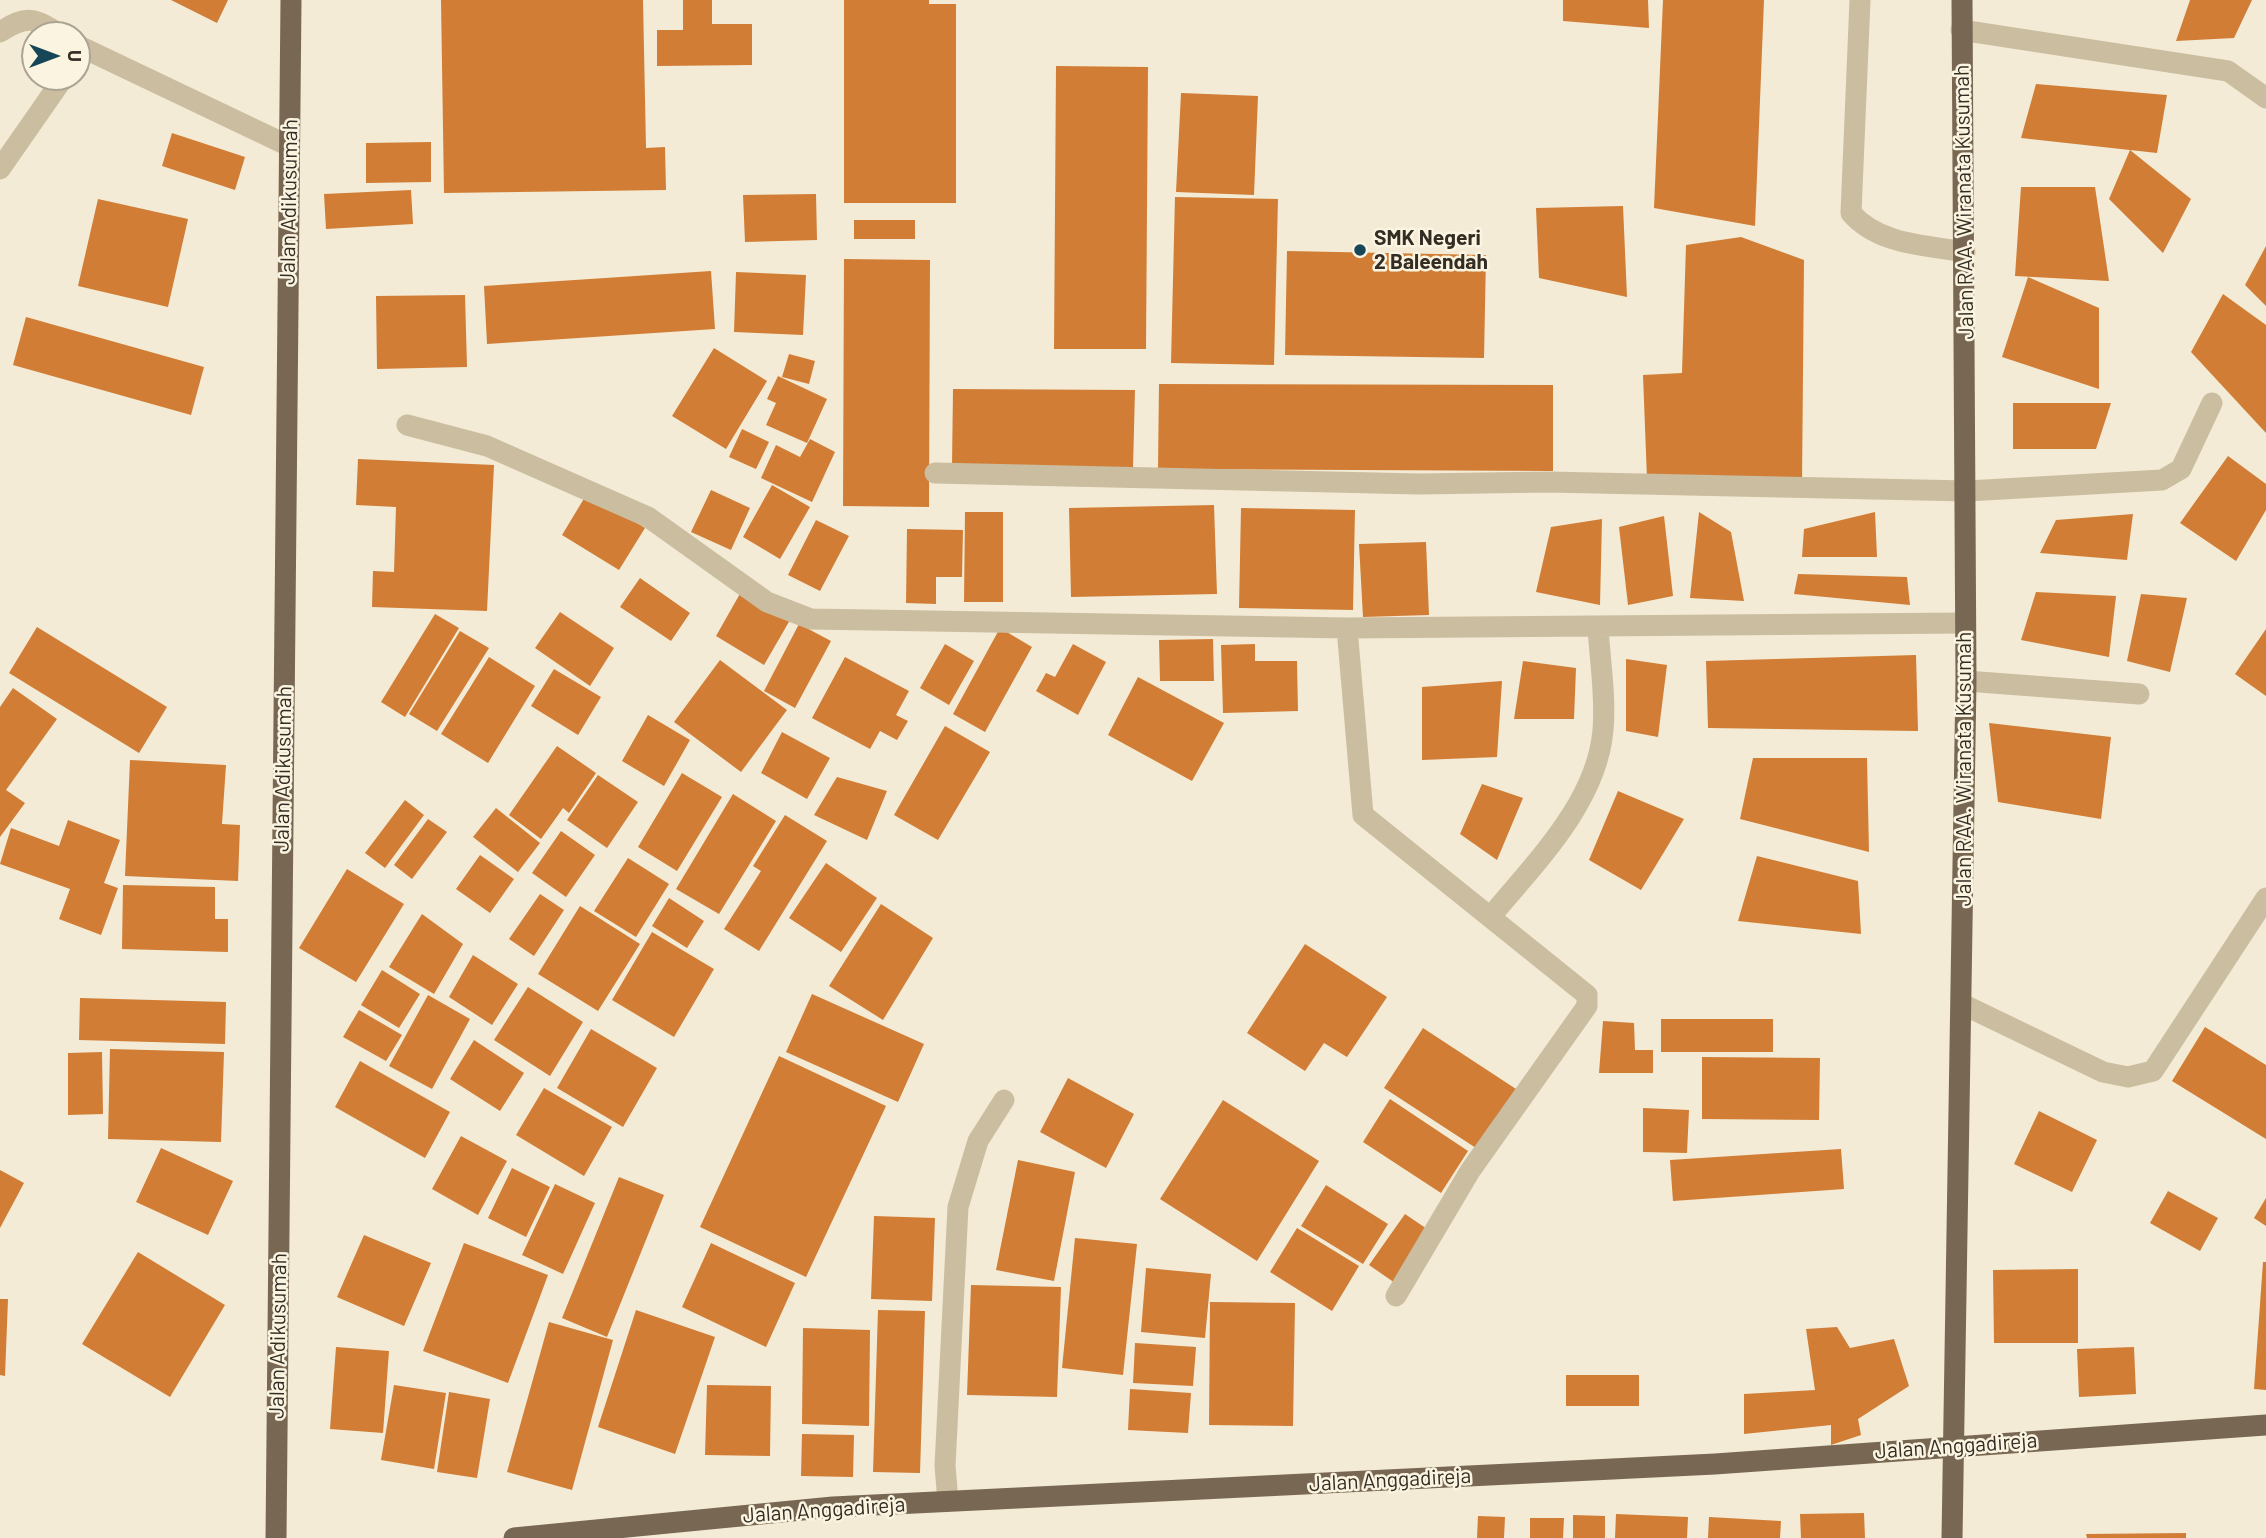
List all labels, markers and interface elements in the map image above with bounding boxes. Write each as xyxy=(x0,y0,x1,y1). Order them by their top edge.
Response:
north arrow xyxy=(21,21,91,91)
text: U xyxy=(64,50,87,62)
street label: Jalan RAA. Wiranata Kusumah xyxy=(1949,64,1979,340)
street label: Jalan Adikusumah xyxy=(275,119,303,285)
place label: SMK Negeri 2 Baleendah xyxy=(1374,225,1488,275)
marker: SMK Negeri 2 Baleendah xyxy=(1352,242,1368,258)
street label: Jalan RAA. Wiranata Kusumah xyxy=(1951,632,1977,906)
street label: Jalan Adikusumah xyxy=(269,686,297,852)
street label: Jalan Adikusumah xyxy=(264,1253,292,1419)
street label: Jalan Anggadireja xyxy=(1874,1428,2038,1464)
street label: Jalan Anggadireja xyxy=(1308,1463,1472,1497)
street label: Jalan Anggadireja xyxy=(742,1492,906,1528)

